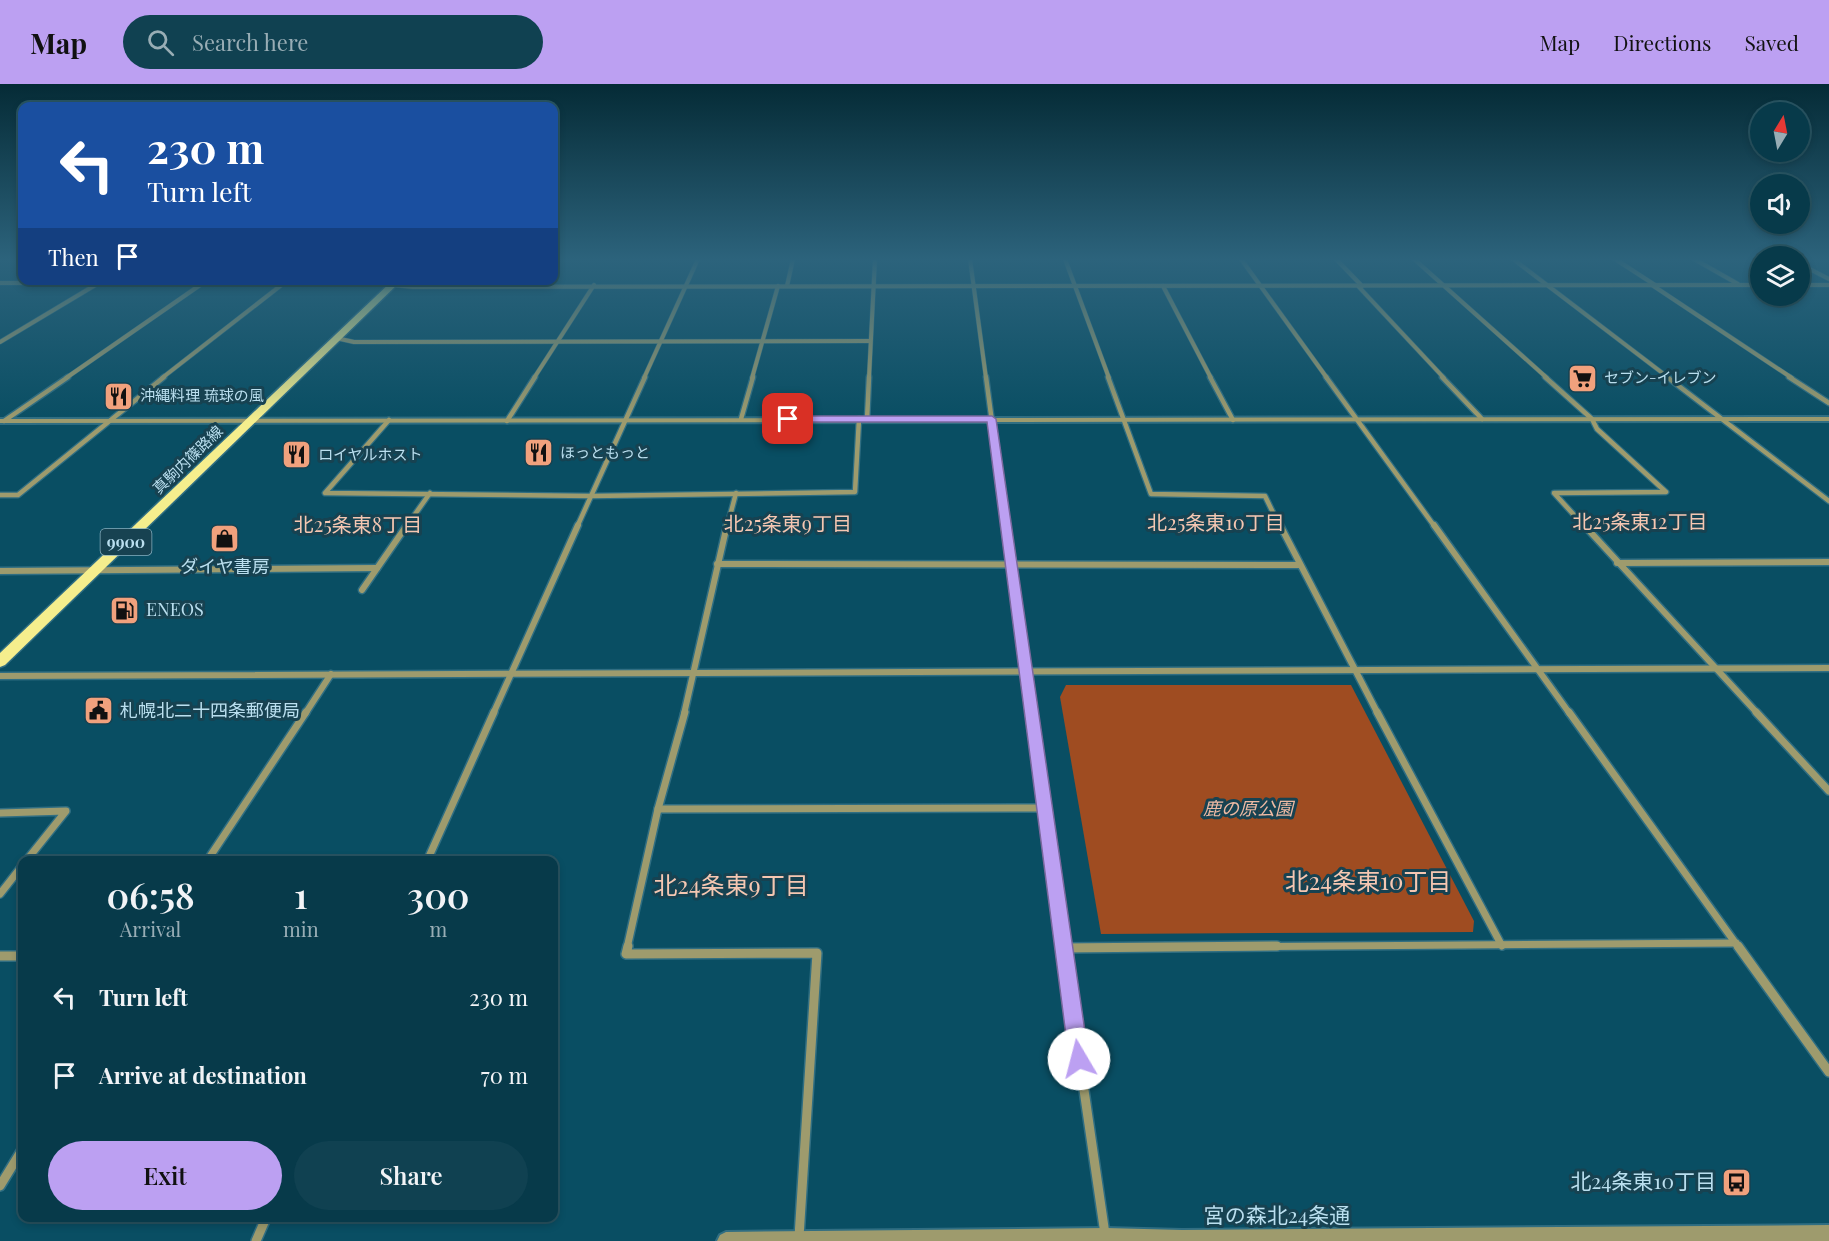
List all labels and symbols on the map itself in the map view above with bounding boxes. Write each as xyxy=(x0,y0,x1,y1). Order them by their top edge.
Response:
north arrow xyxy=(1750,102,1810,162)
supermarket icon: セブン-イレブン xyxy=(1567,362,1599,394)
place label: セブン-イレブン xyxy=(1604,367,1717,387)
restaurant icon: 沖縄料理 琉球の風 xyxy=(103,380,135,412)
place label: 沖縄料理 琉球の風 xyxy=(140,385,264,405)
pin xyxy=(762,393,813,444)
street label: 真駒内篠路線 xyxy=(148,421,227,498)
restaurant icon: ほっともっと xyxy=(523,437,555,469)
restaurant icon: ロイヤルホスト xyxy=(281,439,313,471)
place label: ほっともっと xyxy=(560,442,650,462)
place label: ロイヤルホスト xyxy=(318,444,423,464)
district label: 北25条東12丁目 xyxy=(1573,507,1707,534)
district label: 北25条東10丁目 xyxy=(1147,508,1285,535)
district label: 北25条東9丁目 xyxy=(724,509,852,536)
district label: 北25条東8丁目 xyxy=(294,510,422,537)
shop icon: ダイヤ書房 xyxy=(209,522,241,554)
road number: 9900 xyxy=(100,529,152,555)
place label: ダイヤ書房 xyxy=(180,554,270,578)
fuel station icon: ENEOS xyxy=(109,594,141,626)
place label: ENEOS xyxy=(146,597,204,621)
public building icon: 札幌北二十四条郵便局 xyxy=(83,695,115,727)
place label: 札幌北二十四条郵便局 xyxy=(120,698,300,722)
park label: 鹿の原公園 xyxy=(1203,796,1296,820)
district label: 北24条東10丁目 xyxy=(1285,864,1451,896)
district label: 北24条東9丁目 xyxy=(653,868,809,900)
position arrow xyxy=(1047,1027,1111,1091)
place label: 北24条東10丁目 xyxy=(1570,1166,1716,1194)
bus stop icon: 北24条東10丁目 xyxy=(1721,1166,1753,1198)
street label: 宮の森北24条通 xyxy=(1204,1200,1350,1228)

